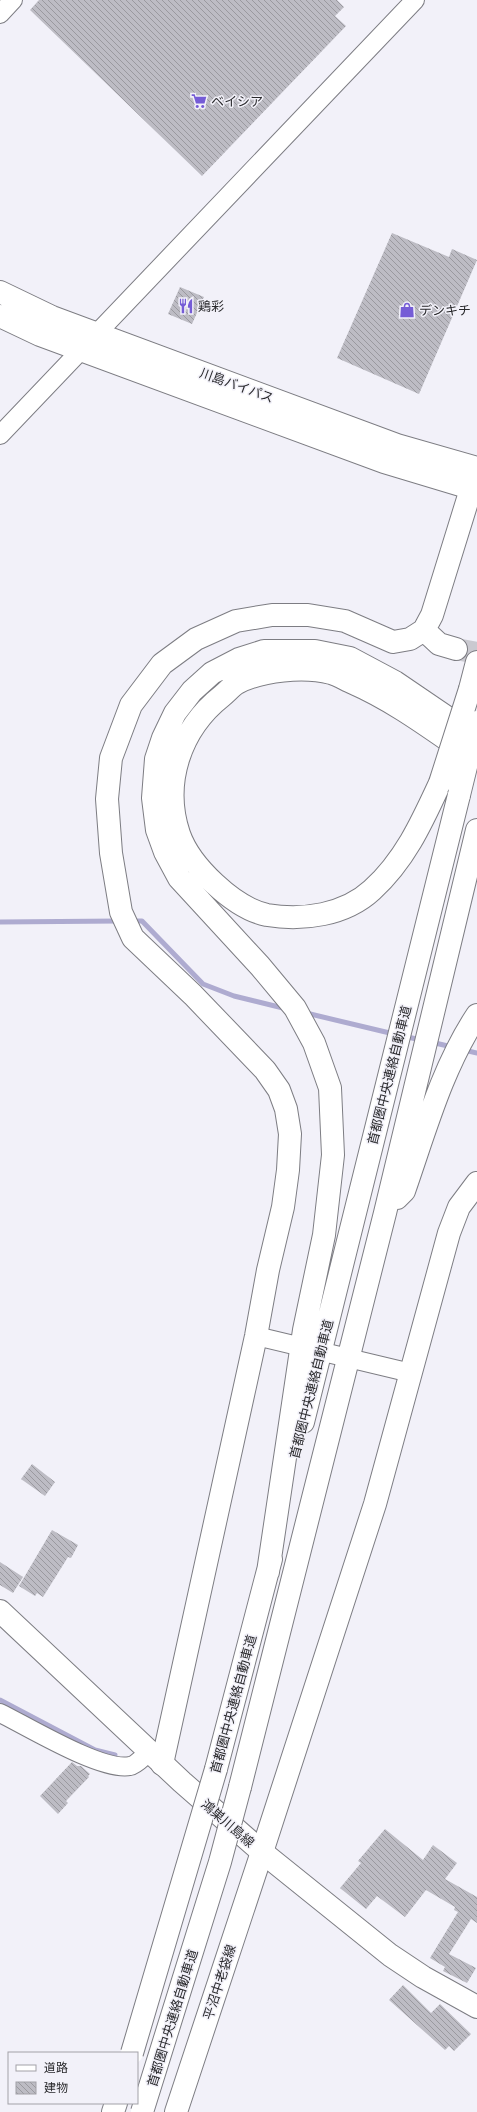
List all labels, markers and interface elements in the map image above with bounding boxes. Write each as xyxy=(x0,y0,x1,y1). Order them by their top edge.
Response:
supermarket icon: ベイシア xyxy=(190,92,208,110)
place label: ベイシア xyxy=(211,93,263,109)
restaurant icon: 鶏彩 xyxy=(177,297,195,315)
place label: 鶏彩 xyxy=(198,298,224,314)
shop icon: デンキチ xyxy=(398,301,416,319)
place label: デンキチ xyxy=(419,302,471,318)
street label: 川島バイパス xyxy=(198,364,276,406)
street label: 首都圏中央連絡自動車道 xyxy=(364,1004,414,1146)
street label: 首都圏中央連絡自動車道 xyxy=(286,1318,336,1460)
street label: 首都圏中央連絡自動車道 xyxy=(207,1633,259,1775)
street label: 鴻巣川島線 xyxy=(198,1796,258,1850)
street label: 平沼中老袋線 xyxy=(199,1942,239,2022)
street label: 首都圏中央連絡自動車道 xyxy=(143,1947,201,2089)
legend xyxy=(8,2052,138,2104)
text: 道路 xyxy=(44,2060,68,2075)
text: 建物 xyxy=(44,2080,68,2095)

